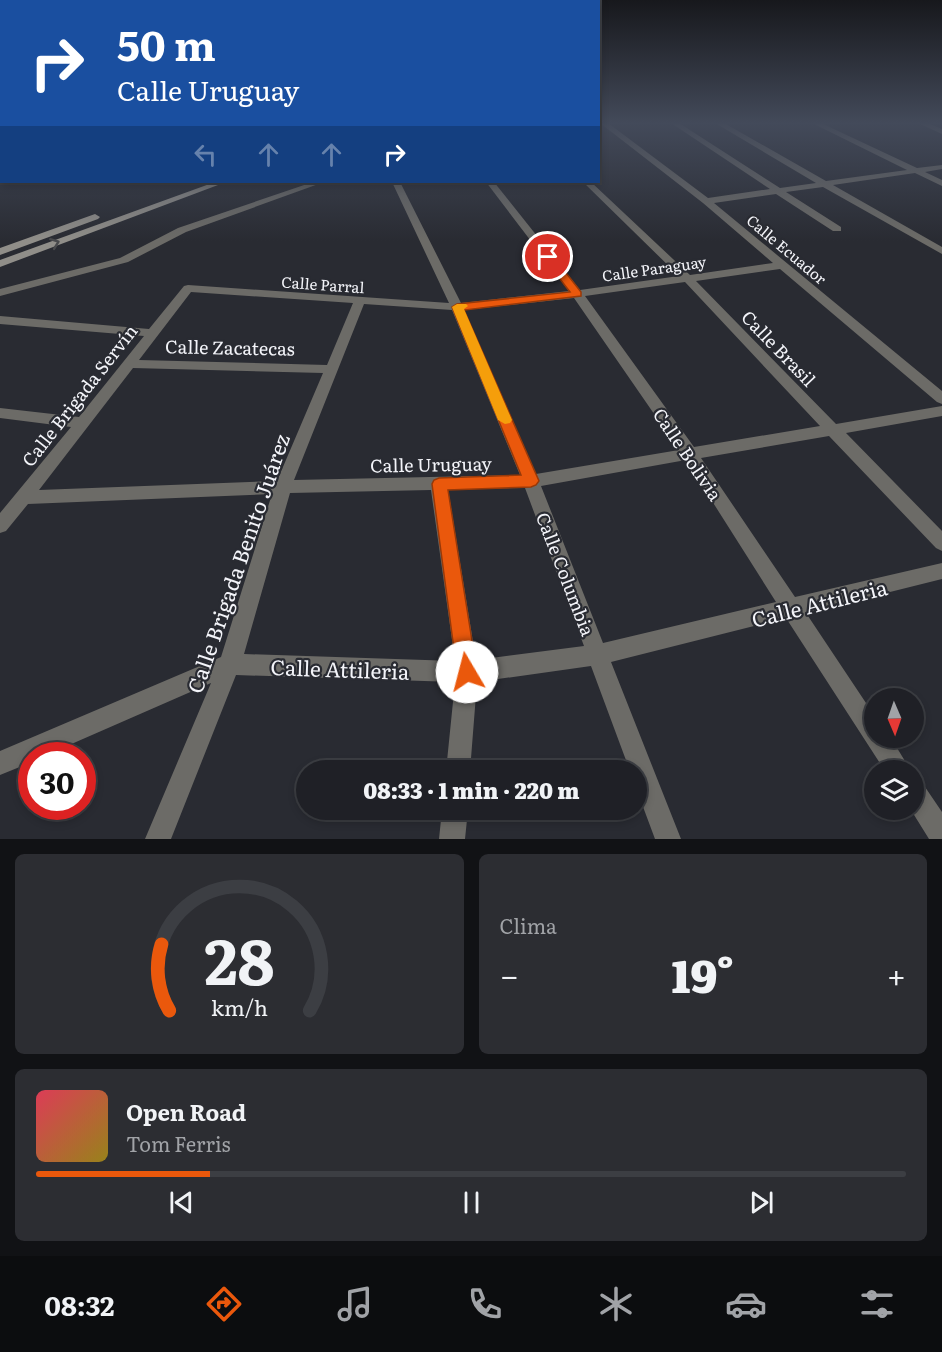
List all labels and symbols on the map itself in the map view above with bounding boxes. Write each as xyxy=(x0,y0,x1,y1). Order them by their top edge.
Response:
street label: Calle Ecuador xyxy=(742,209,832,289)
pin xyxy=(522,231,573,282)
one-way arrow xyxy=(48,238,59,250)
street label: Calle Paraguay xyxy=(600,249,708,287)
street label: Calle Parral xyxy=(281,270,365,298)
street label: Calle Brasil xyxy=(736,304,822,392)
street label: Calle Brigada Servín xyxy=(15,318,143,472)
street label: Calle Zacatecas xyxy=(165,332,295,362)
street label: Calle Bolivia xyxy=(647,402,729,506)
street label: Calle Brigada Benito Juárez xyxy=(178,429,296,697)
street label: Calle Uruguay xyxy=(370,449,493,479)
street label: Calle Columbia xyxy=(530,508,602,640)
street label: Calle Attileria xyxy=(748,570,891,634)
position arrow xyxy=(435,640,499,704)
street label: Calle Attileria xyxy=(270,650,411,686)
north arrow xyxy=(864,688,924,748)
speed limit sign: 30 xyxy=(18,742,96,820)

